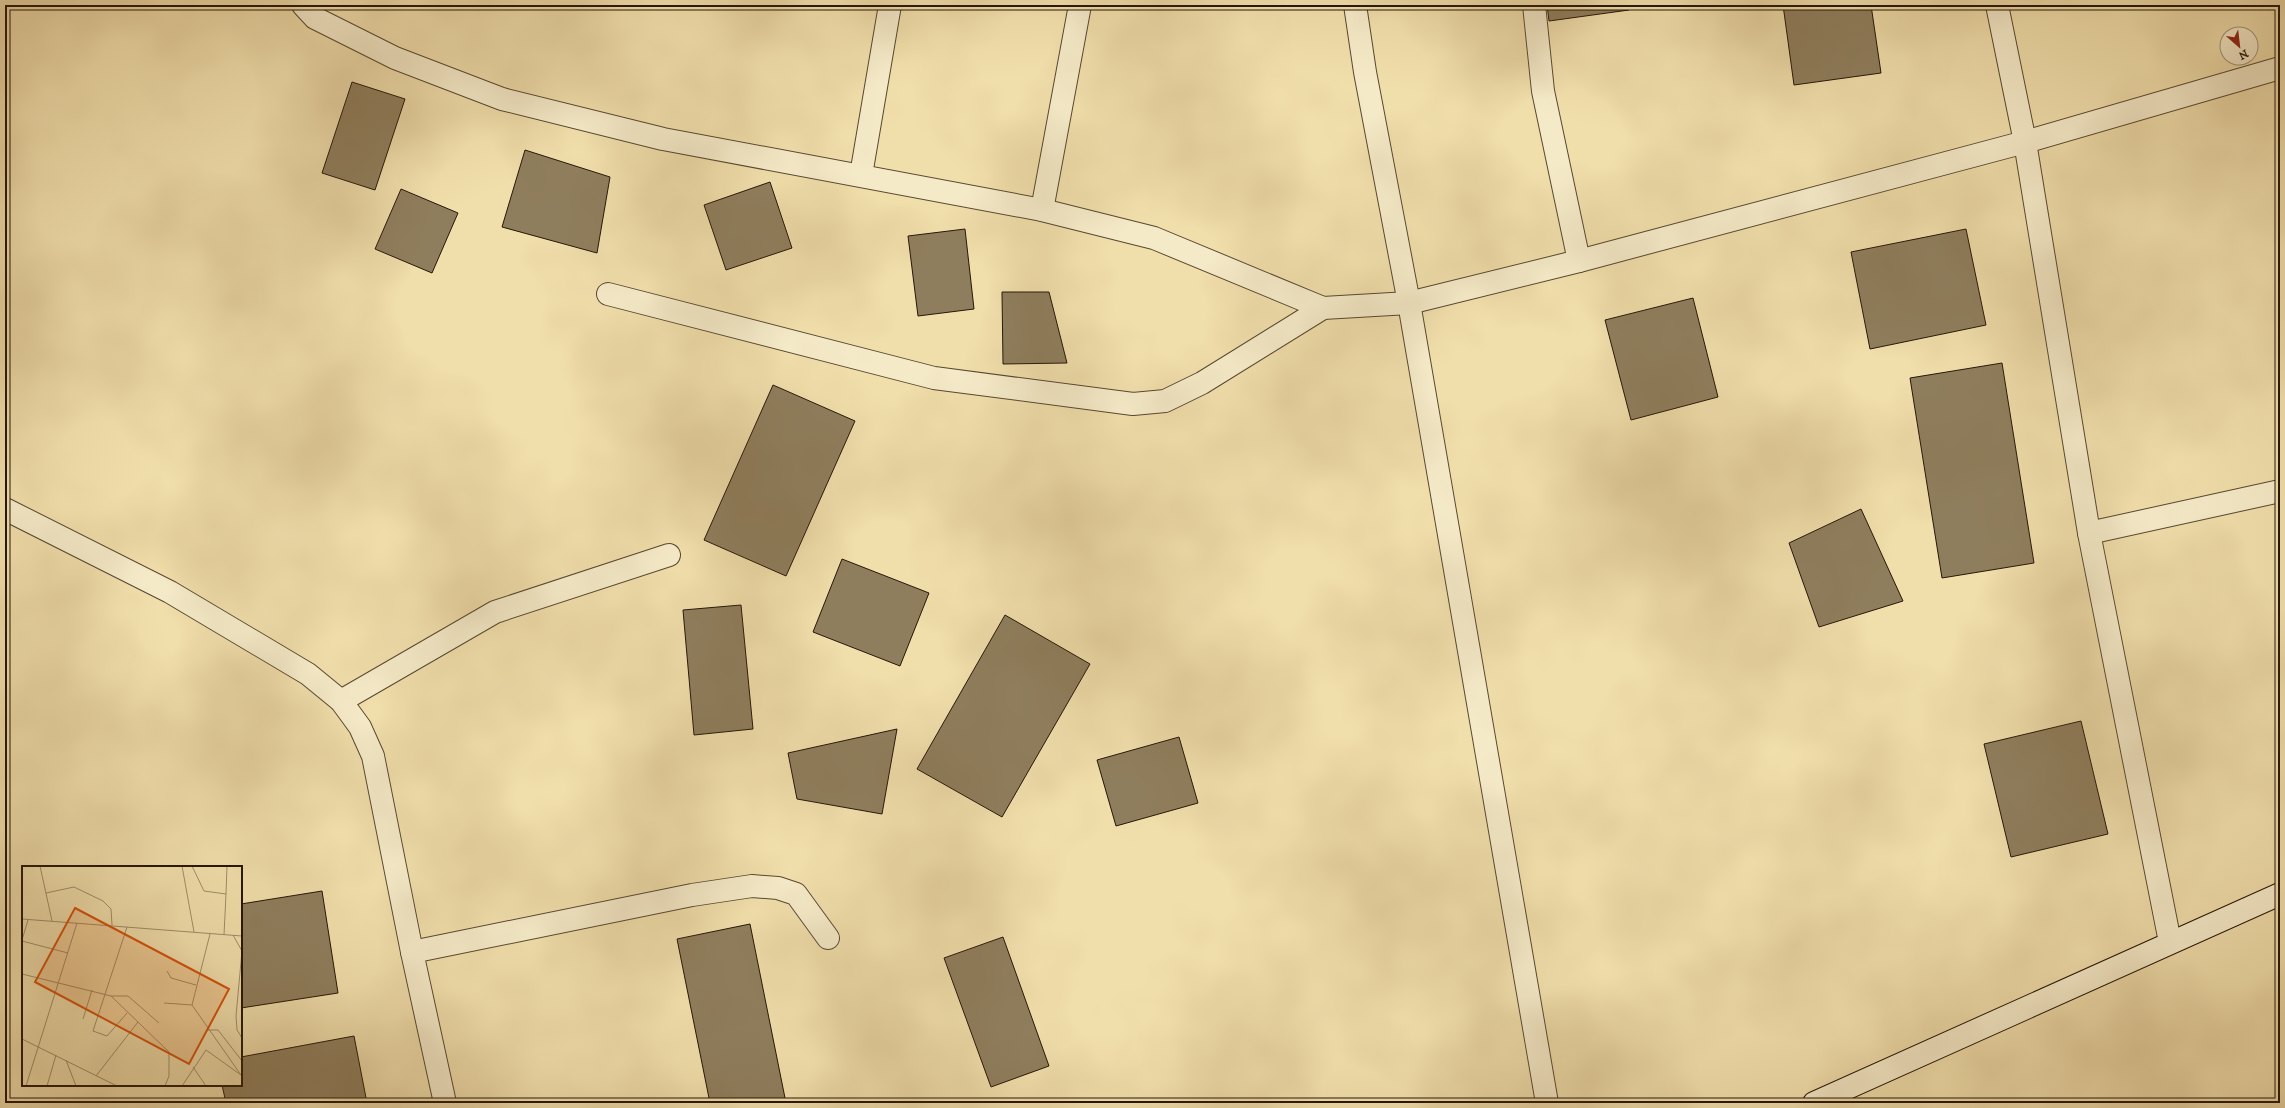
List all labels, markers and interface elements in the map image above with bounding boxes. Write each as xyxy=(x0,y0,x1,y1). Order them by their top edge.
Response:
north arrow xyxy=(2219,26,2259,66)
text: N xyxy=(2236,46,2250,62)
inset map xyxy=(22,866,242,1086)

